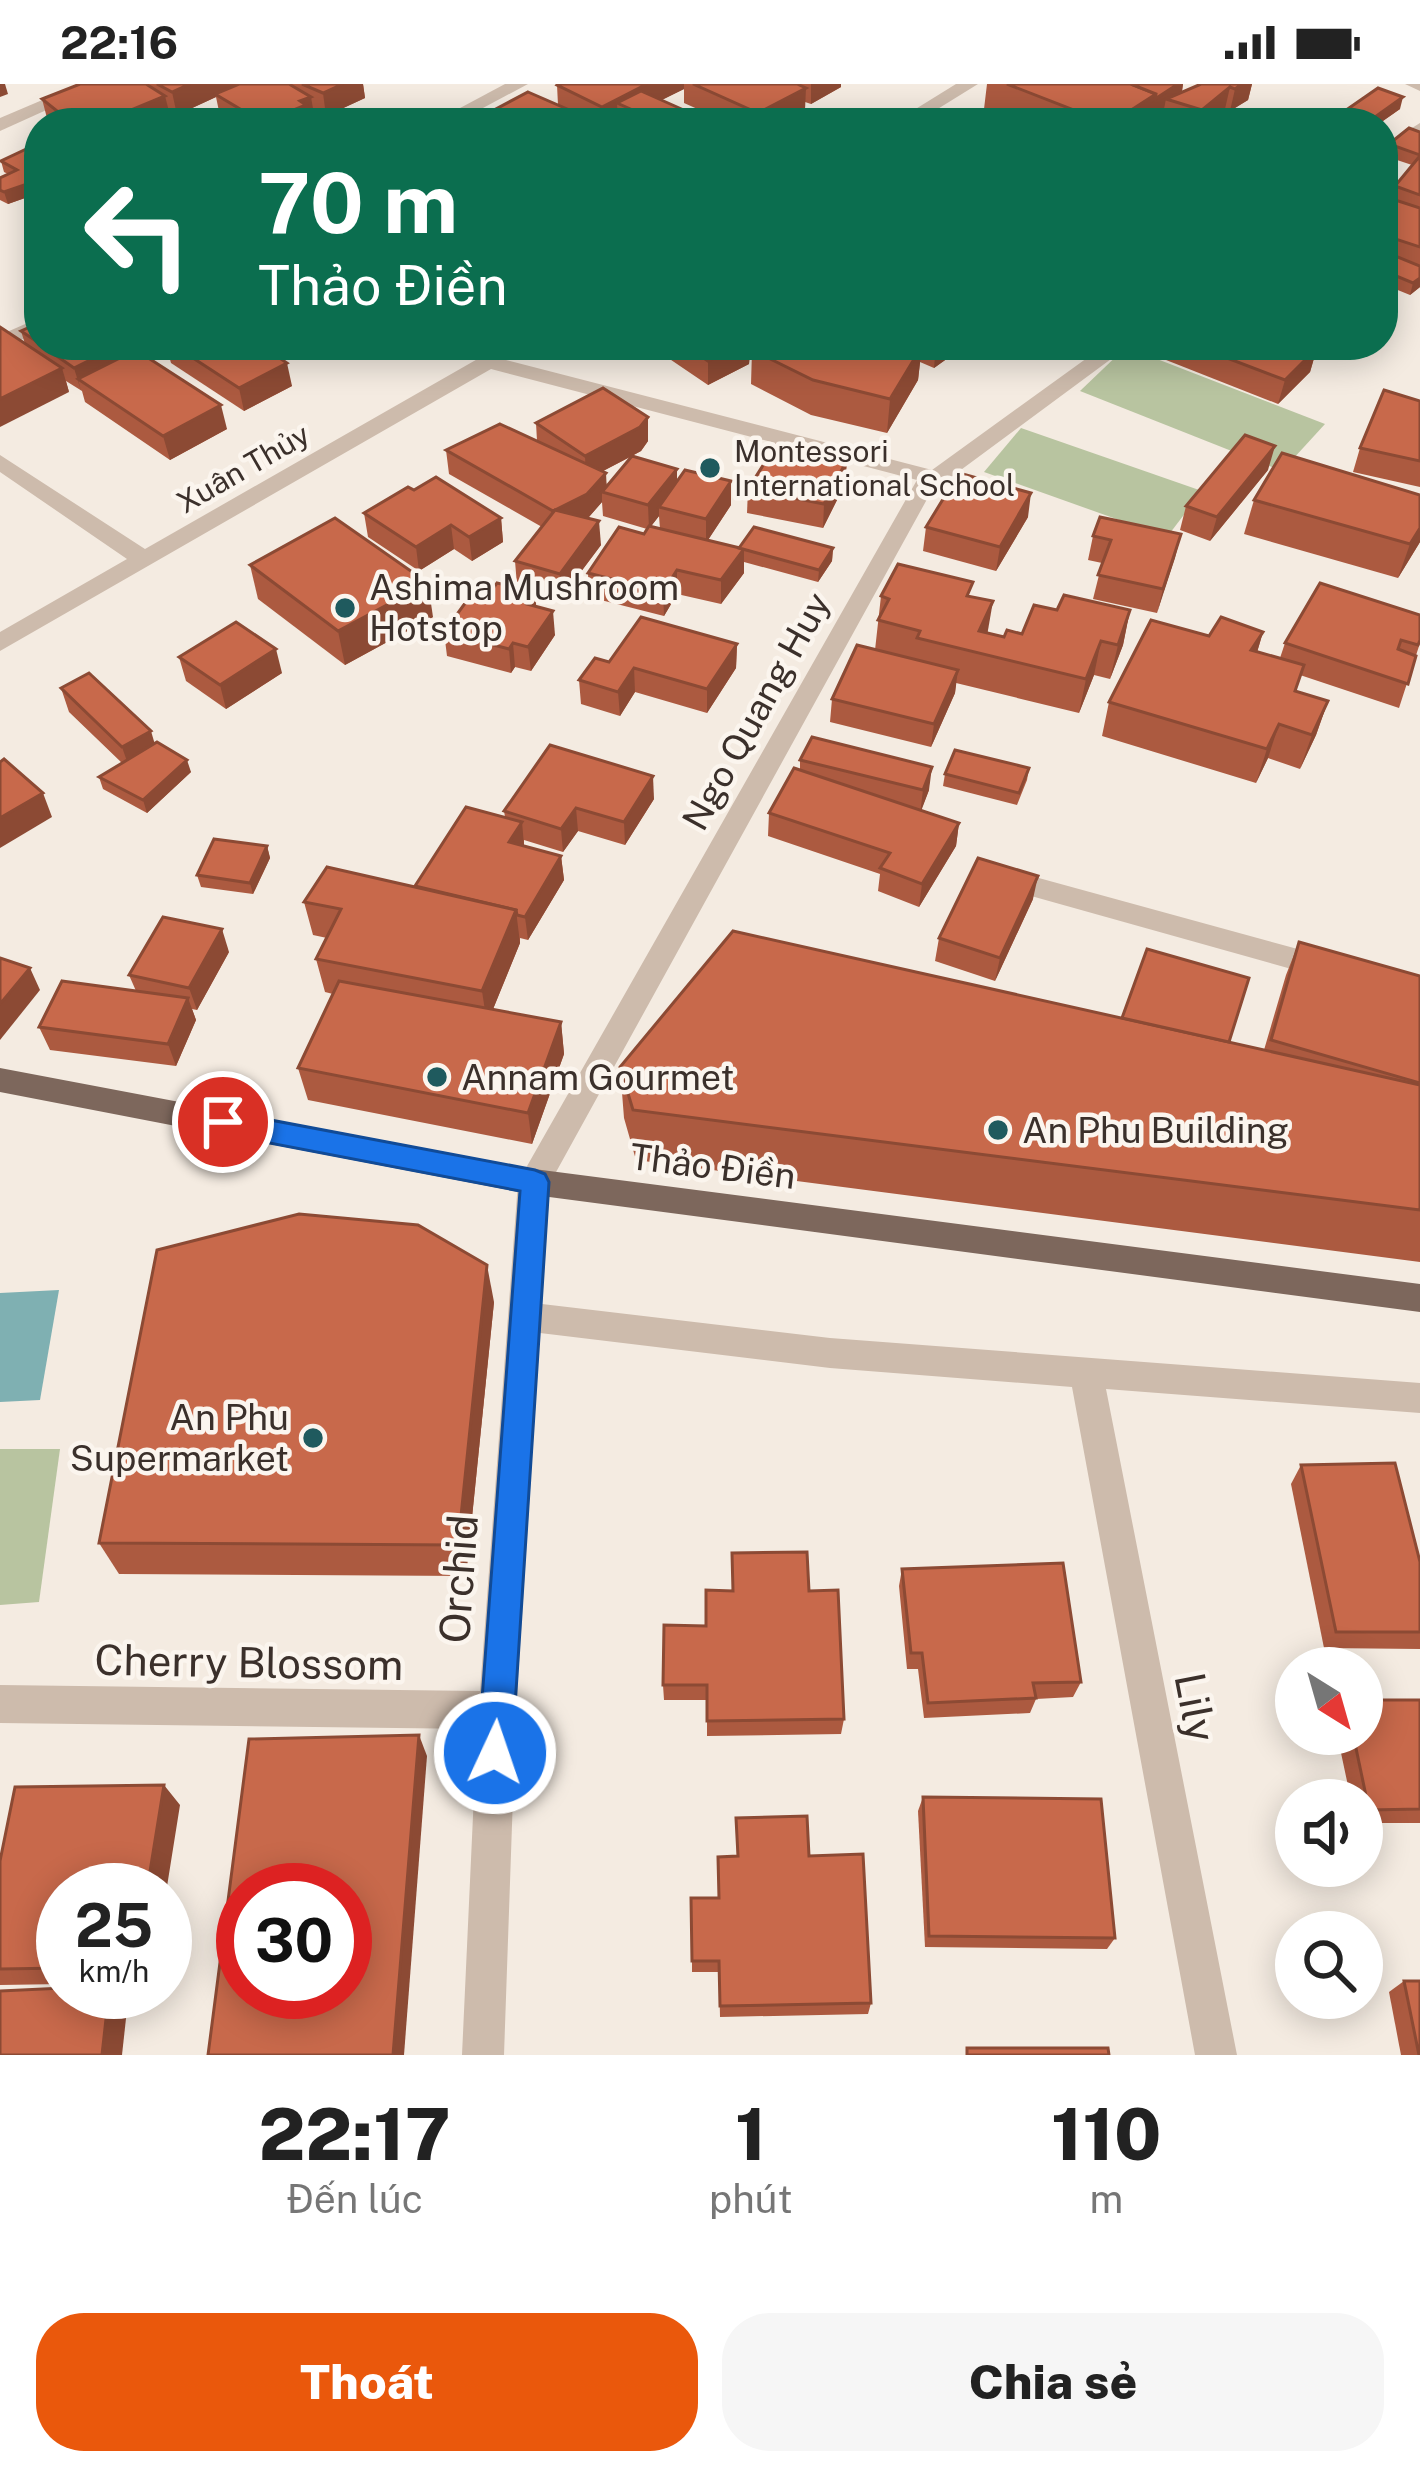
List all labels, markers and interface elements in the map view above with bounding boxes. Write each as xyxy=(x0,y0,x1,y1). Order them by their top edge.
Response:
text: 22:16 xyxy=(60,16,178,69)
text: 70 m xyxy=(258,153,458,252)
icon: left xyxy=(60,156,216,312)
text: Thảo Điền xyxy=(258,254,508,317)
street label: Xuân Thủy xyxy=(170,416,316,520)
place label: Montessori International School xyxy=(734,433,1015,503)
marker: Montessori International School xyxy=(697,455,723,481)
place label: Ashima Mushroom Hotstop xyxy=(369,566,679,649)
street label: Ngo Quang Huy xyxy=(673,585,839,837)
marker: Ashima Mushroom Hotstop xyxy=(332,595,358,621)
place label: Annam Gourmet xyxy=(461,1056,734,1098)
marker: Annam Gourmet xyxy=(424,1064,450,1090)
pin xyxy=(172,1071,274,1173)
icon: arrive xyxy=(190,1089,256,1155)
place label: An Phu Building xyxy=(1022,1109,1289,1151)
marker: An Phu Building xyxy=(985,1117,1011,1143)
street label: Thảo Điền xyxy=(628,1135,798,1197)
place label: An Phu Supermarket xyxy=(70,1396,289,1479)
marker: An Phu Supermarket xyxy=(300,1425,326,1451)
street label: Orchid xyxy=(429,1513,487,1645)
street label: Cherry Blossom xyxy=(94,1635,404,1689)
north arrow xyxy=(1275,1647,1383,1755)
map controls xyxy=(1275,1647,1383,2019)
street label: Lily xyxy=(1165,1668,1227,1746)
position arrow xyxy=(432,1690,558,1816)
button: sound xyxy=(1275,1779,1383,1887)
speed limit sign: 30 xyxy=(216,1863,372,2019)
text: 25 xyxy=(75,1890,153,1961)
button: search xyxy=(1275,1911,1383,2019)
text: km/h xyxy=(79,1953,149,1989)
text: 22:17 xyxy=(258,2092,451,2176)
text: 1 xyxy=(735,2092,767,2176)
text: 110 xyxy=(1051,2092,1162,2176)
text: Đến lúc xyxy=(286,2176,423,2222)
text: phút xyxy=(709,2176,793,2222)
text: m xyxy=(1089,2176,1123,2222)
button: Thoát xyxy=(36,2313,698,2451)
button: Chia sẻ xyxy=(722,2313,1384,2451)

